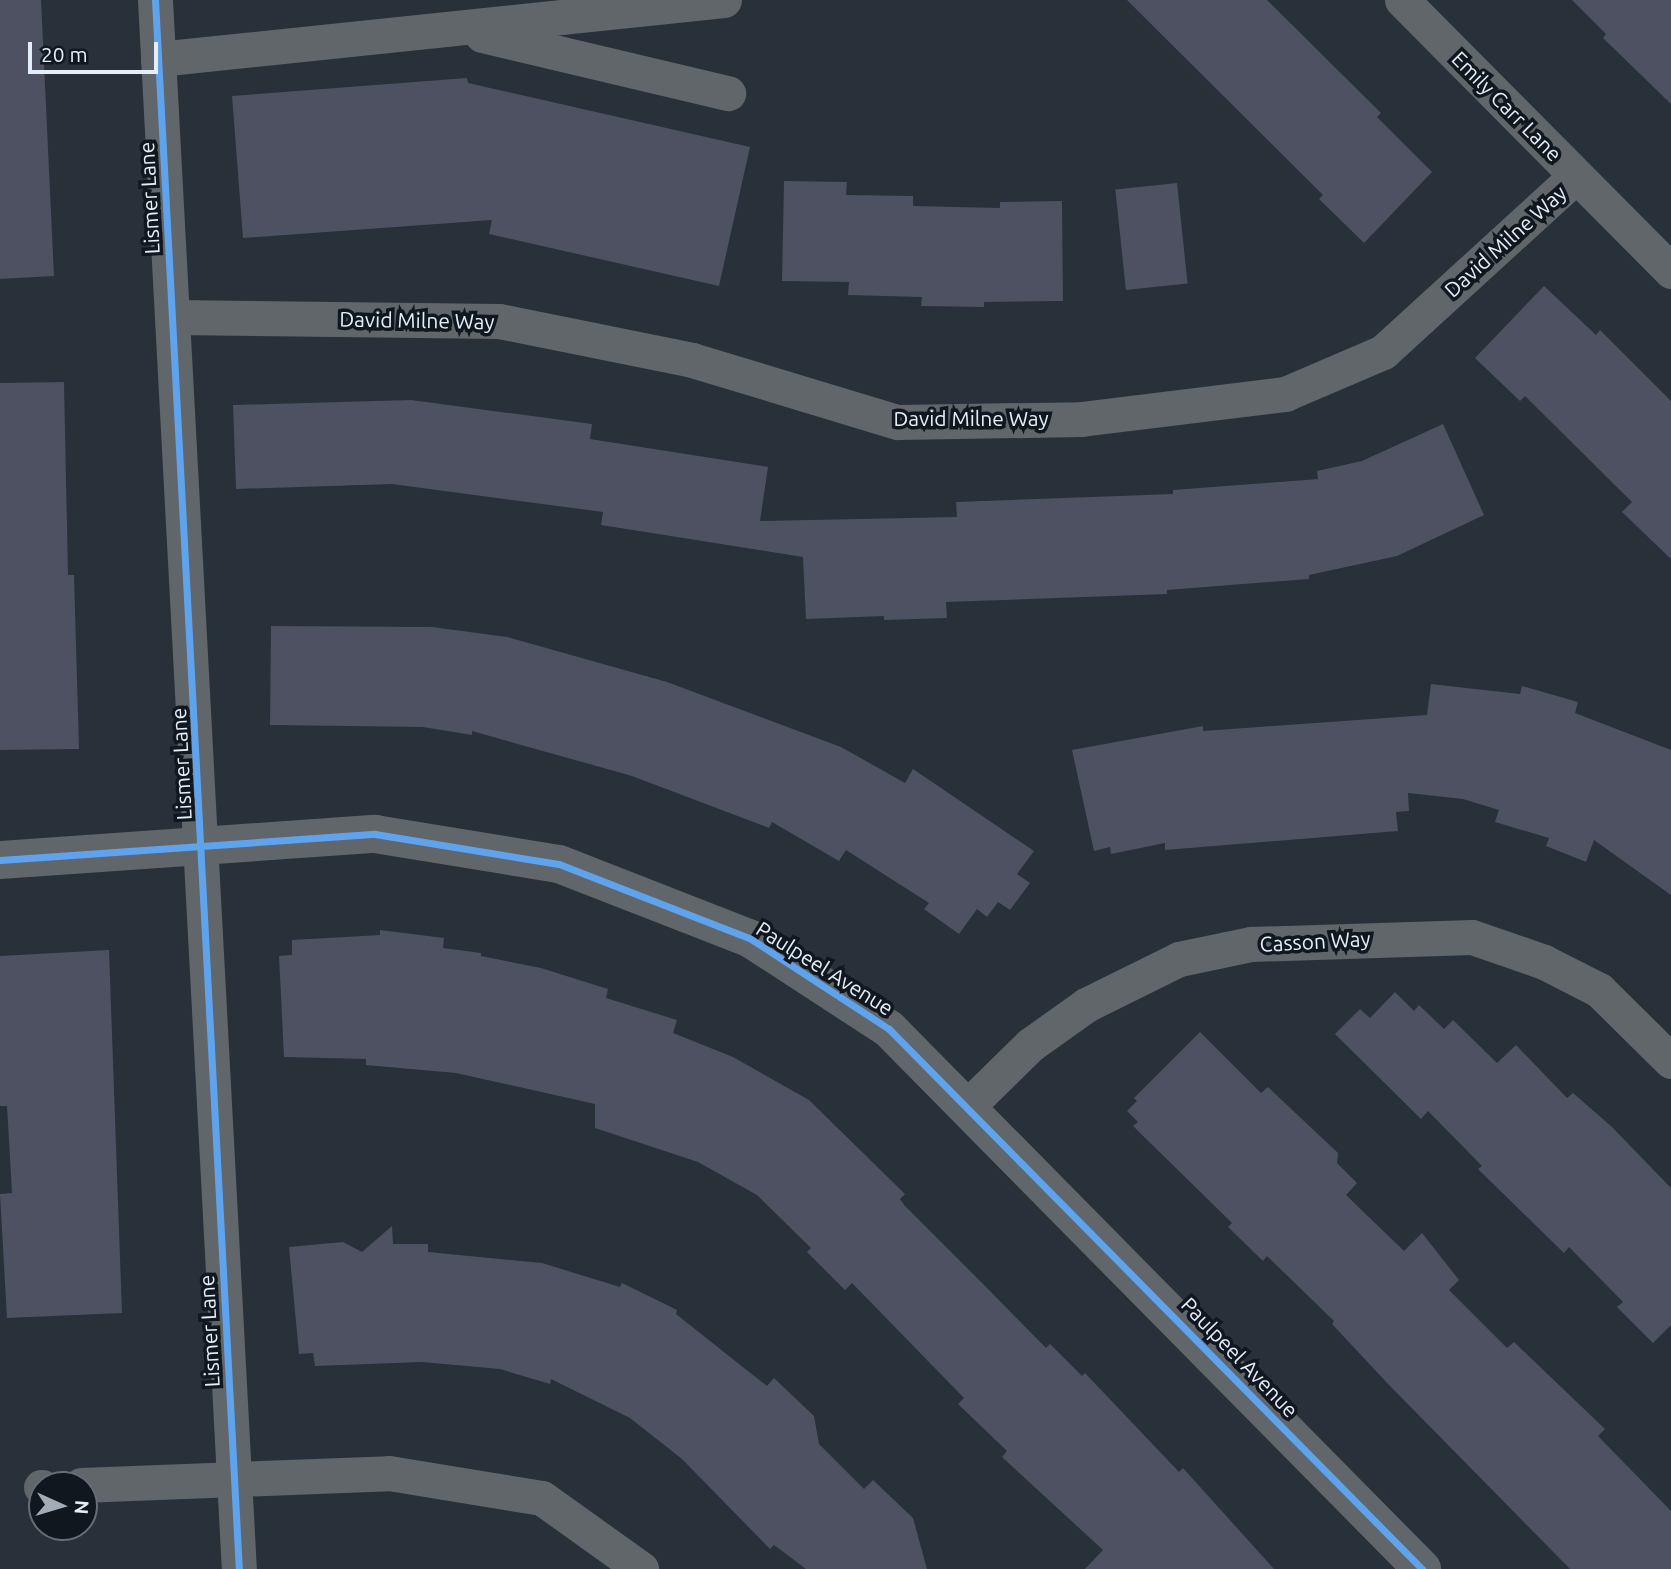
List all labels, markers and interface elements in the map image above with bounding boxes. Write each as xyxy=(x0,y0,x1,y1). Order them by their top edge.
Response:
scale bar xyxy=(32,28,161,72)
text: 20 m xyxy=(41,42,88,66)
street label: Emily Carr Lane xyxy=(1447,46,1567,166)
street label: Lismer Lane xyxy=(133,141,165,255)
street label: David Milne Way xyxy=(1439,180,1571,302)
street label: David Milne Way xyxy=(339,306,495,334)
street label: David Milne Way xyxy=(893,405,1049,431)
street label: Lismer Lane xyxy=(165,707,197,821)
street label: Paulpeel Avenue xyxy=(752,916,898,1020)
street label: Casson Way xyxy=(1259,926,1371,956)
street label: Lismer Lane xyxy=(193,1274,225,1388)
street label: Paulpeel Avenue xyxy=(1176,1292,1304,1422)
north arrow xyxy=(28,1471,98,1541)
text: N xyxy=(70,1499,93,1515)

